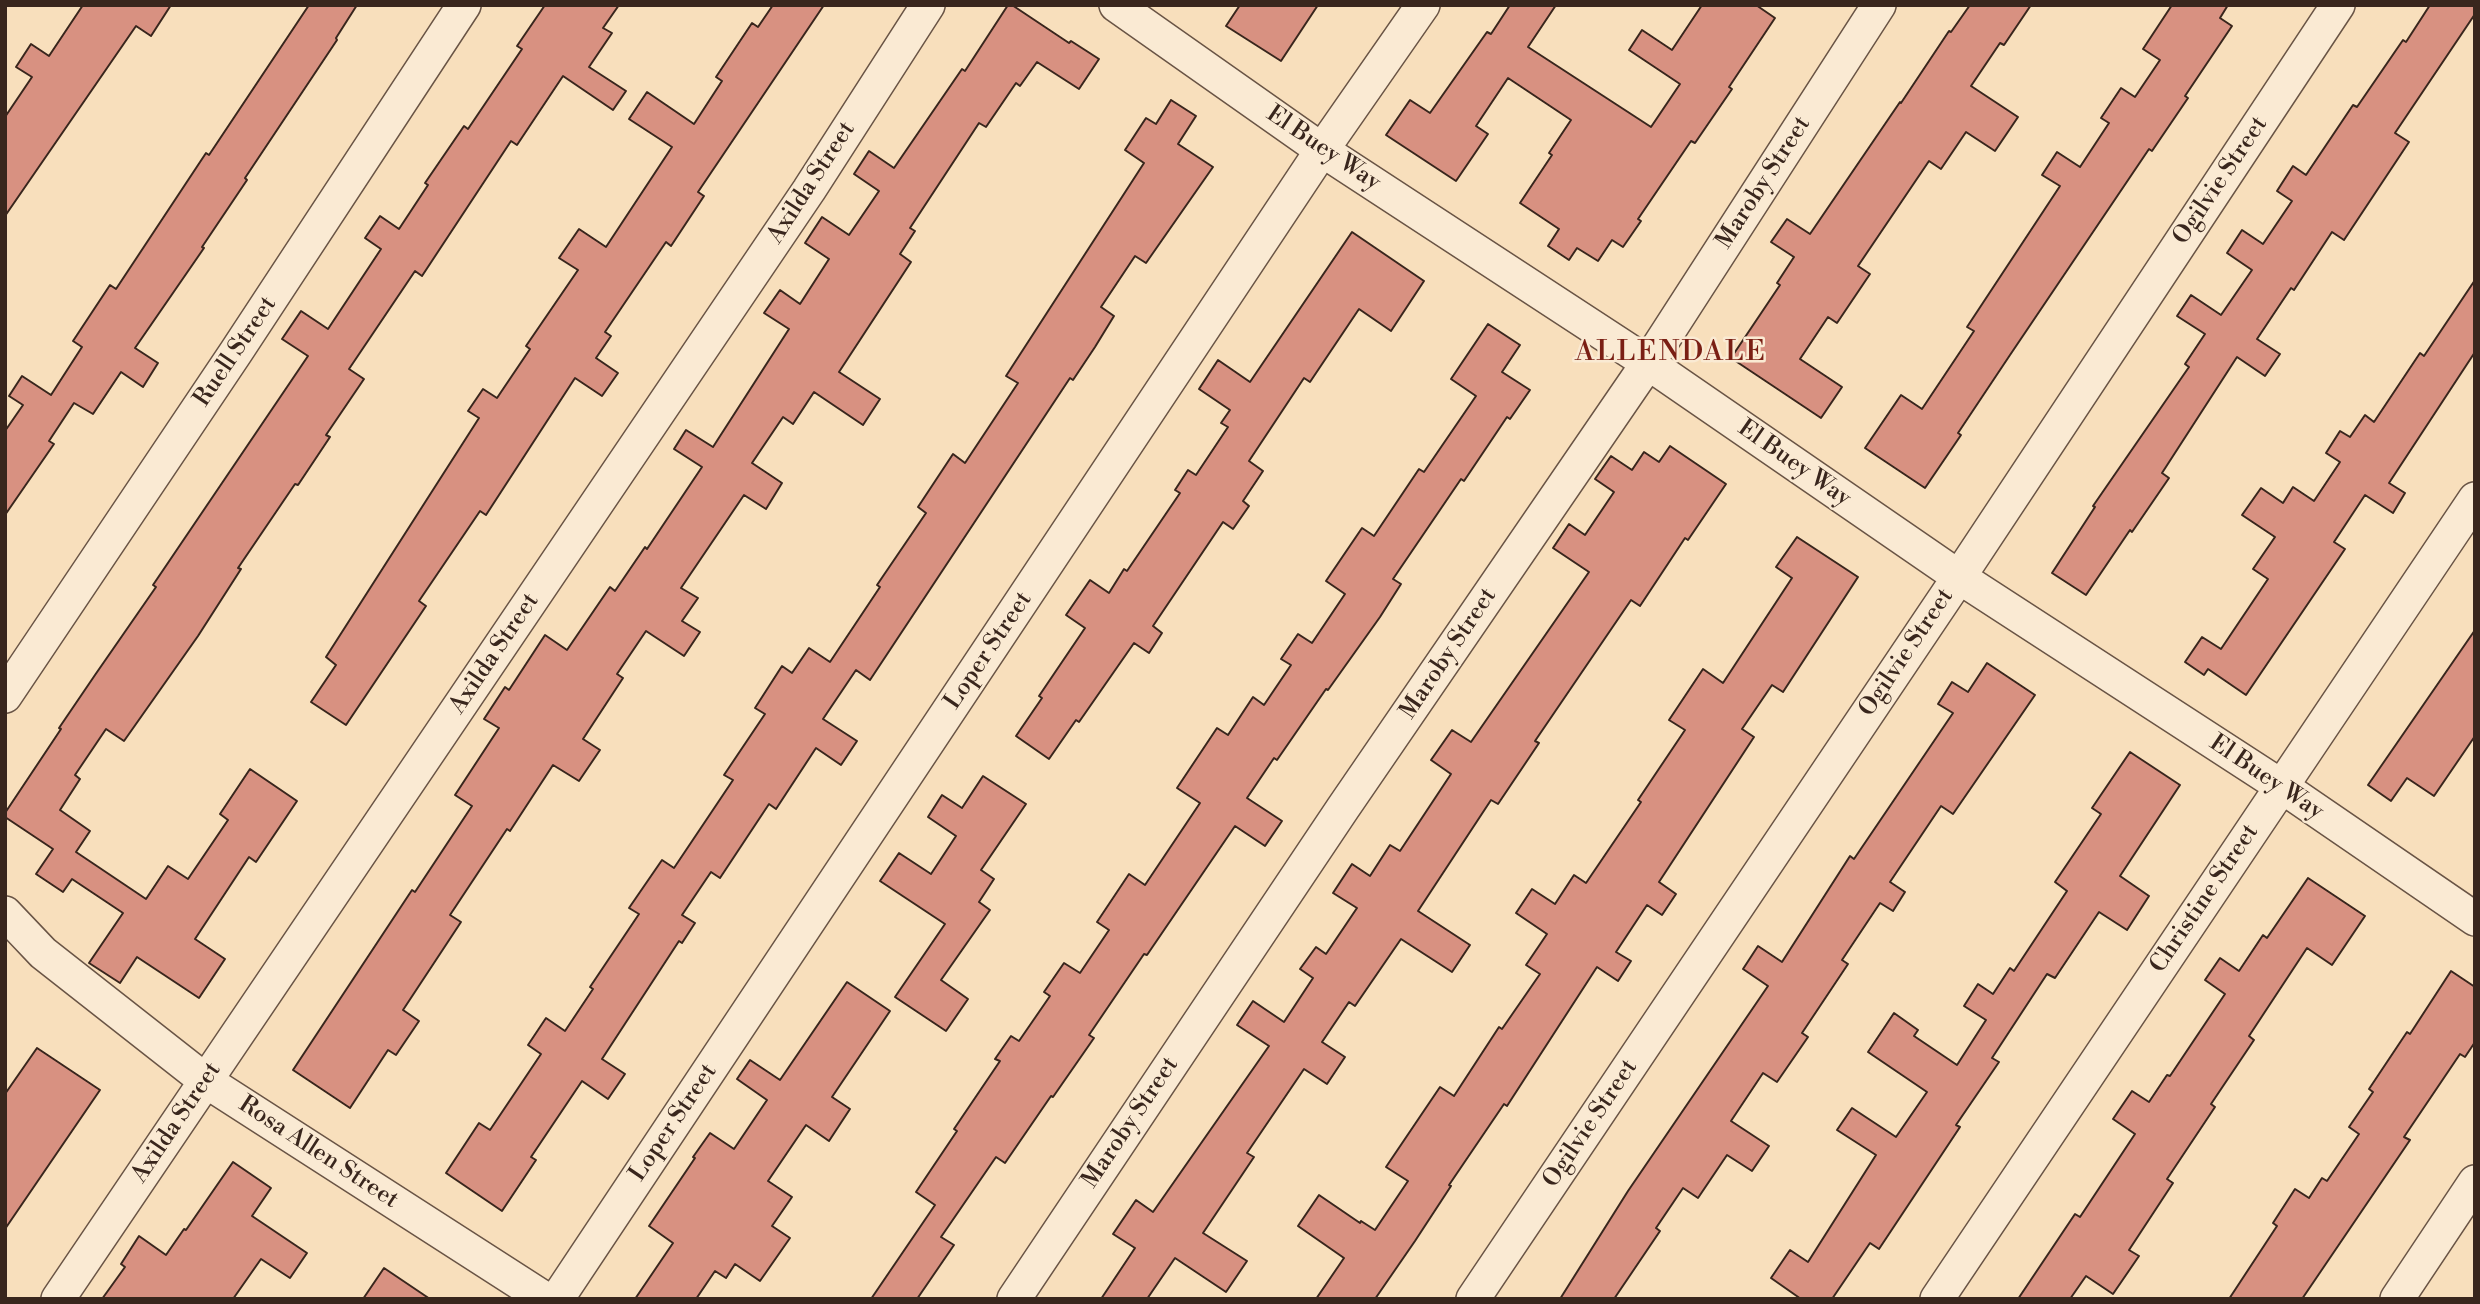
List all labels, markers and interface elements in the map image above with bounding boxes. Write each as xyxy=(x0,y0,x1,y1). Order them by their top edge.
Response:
street label: El Buey Way xyxy=(1260,100,1386,198)
street label: Maroby Street xyxy=(1711,111,1817,255)
street label: Ogilvie Street xyxy=(2168,111,2274,251)
street label: Axilda Street xyxy=(762,117,862,249)
street label: Ruell Street xyxy=(189,291,283,413)
district label: ALLENDALE xyxy=(1576,336,1766,370)
street label: El Buey Way xyxy=(1732,414,1856,514)
street label: Maroby Street xyxy=(1395,583,1503,725)
street label: Ogilvie Street xyxy=(1854,583,1960,723)
street label: Loper Street xyxy=(939,587,1039,715)
street label: Axilda Street xyxy=(444,588,546,720)
street label: El Buey Way xyxy=(2203,729,2329,827)
street label: Christine Street xyxy=(2145,819,2265,979)
street label: Maroby Street xyxy=(1077,1052,1185,1194)
street label: Ogilvie Street xyxy=(1538,1054,1644,1194)
street label: Axilda Street xyxy=(126,1057,228,1189)
street label: Loper Street xyxy=(624,1059,724,1187)
street label: Rosa Allen Street xyxy=(233,1091,403,1215)

